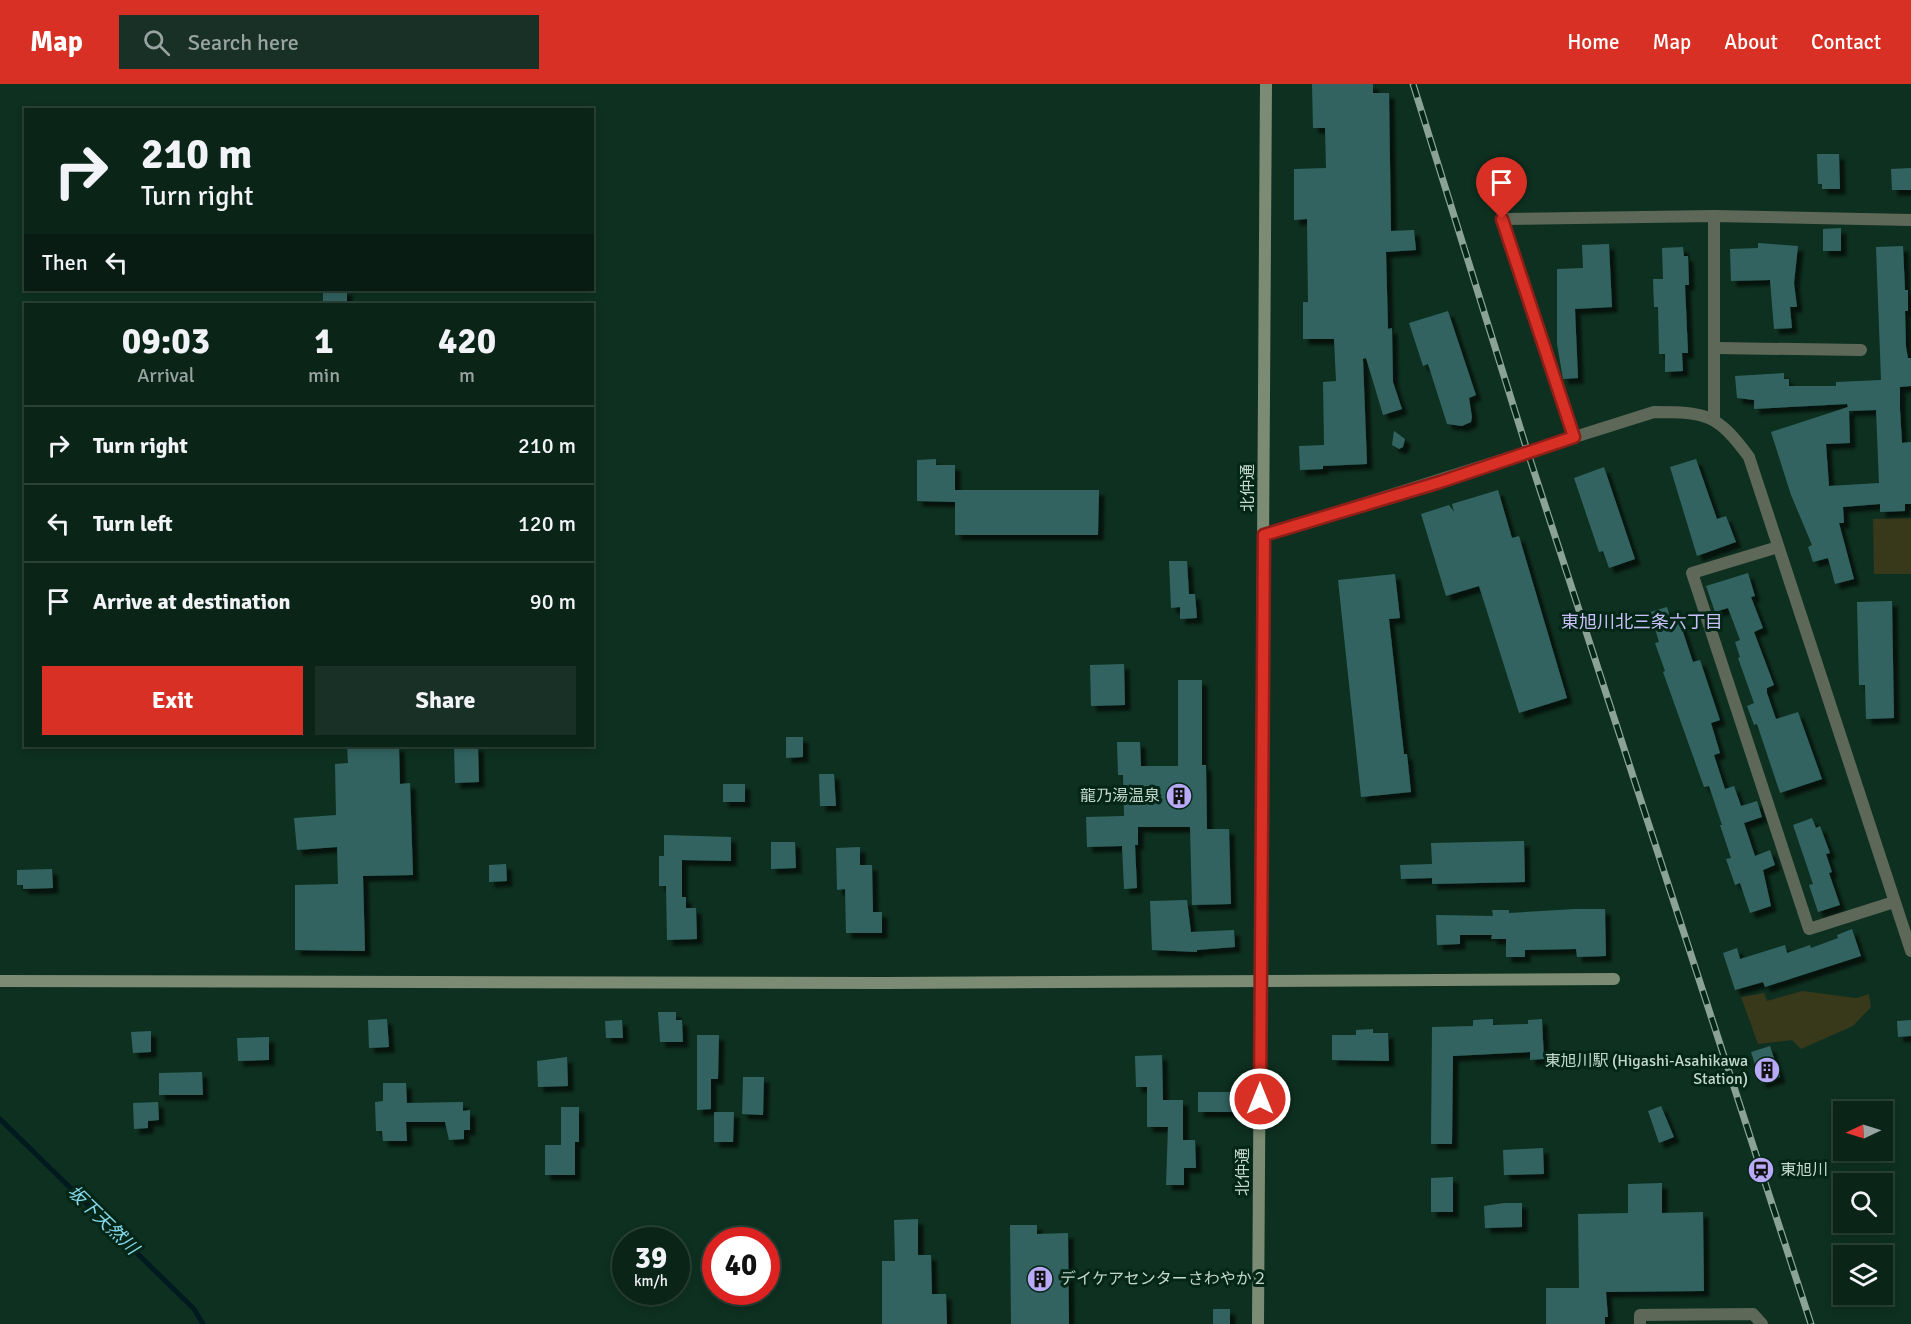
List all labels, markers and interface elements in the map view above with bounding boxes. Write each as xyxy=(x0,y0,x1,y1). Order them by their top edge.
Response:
search box xyxy=(119,15,539,69)
text: Map xyxy=(30,25,83,59)
icon: search xyxy=(140,26,173,59)
text: Search here xyxy=(188,29,299,56)
text: Home xyxy=(1567,29,1620,55)
text: Map xyxy=(1653,29,1691,55)
text: About xyxy=(1724,29,1778,55)
text: Contact xyxy=(1811,29,1881,55)
text: 210 m xyxy=(141,129,252,180)
icon: right xyxy=(42,132,120,210)
pin xyxy=(1476,157,1527,219)
icon: arrive xyxy=(1485,166,1518,199)
text: Turn right xyxy=(141,180,254,213)
icon: left xyxy=(100,246,133,279)
text: Then xyxy=(42,249,88,276)
text: 09:03 xyxy=(122,319,210,364)
text: 1 xyxy=(314,319,334,364)
text: 420 xyxy=(438,319,496,364)
text: Arrival xyxy=(137,363,195,388)
text: min xyxy=(308,363,340,388)
text: m xyxy=(459,363,475,388)
icon: right xyxy=(42,429,75,462)
text: Turn right xyxy=(93,432,188,459)
text: 210 m xyxy=(518,432,576,459)
street label: 北仲通 xyxy=(1238,464,1258,512)
icon: left xyxy=(42,507,75,540)
text: Turn left xyxy=(93,510,173,537)
text: 120 m xyxy=(518,510,576,537)
icon: arrive xyxy=(42,585,75,618)
text: Arrive at destination xyxy=(93,588,290,615)
text: 90 m xyxy=(530,588,576,615)
district label: 東旭川北三条六丁目 xyxy=(1561,611,1723,633)
button: Exit xyxy=(42,666,303,735)
button: Share xyxy=(315,666,576,735)
building icon: 龍乃湯温泉 xyxy=(1164,781,1194,811)
place label: 龍乃湯温泉 xyxy=(1080,786,1160,806)
place label: 東旭川駅 (Higashi-Asahikawa Station) xyxy=(1544,1051,1748,1089)
building icon: 東旭川駅 (Higashi-Asahikawa Station) xyxy=(1752,1055,1782,1085)
position arrow xyxy=(1228,1067,1292,1131)
north arrow xyxy=(1833,1101,1893,1161)
map controls xyxy=(1833,1101,1893,1305)
street label: 北仲通 xyxy=(1233,1148,1253,1196)
station icon: 東旭川 xyxy=(1746,1155,1776,1185)
place label: 東旭川 xyxy=(1780,1160,1828,1180)
button: search xyxy=(1833,1173,1893,1233)
water label: 坂下天然川 xyxy=(63,1181,144,1261)
speed limit sign: 40 xyxy=(702,1227,780,1305)
text: 39 xyxy=(635,1240,667,1277)
button: layers xyxy=(1833,1245,1893,1305)
building icon: デイケアセンターさわやか２ xyxy=(1025,1264,1055,1294)
place label: デイケアセンターさわやか２ xyxy=(1060,1269,1268,1289)
text: km/h xyxy=(634,1272,668,1290)

